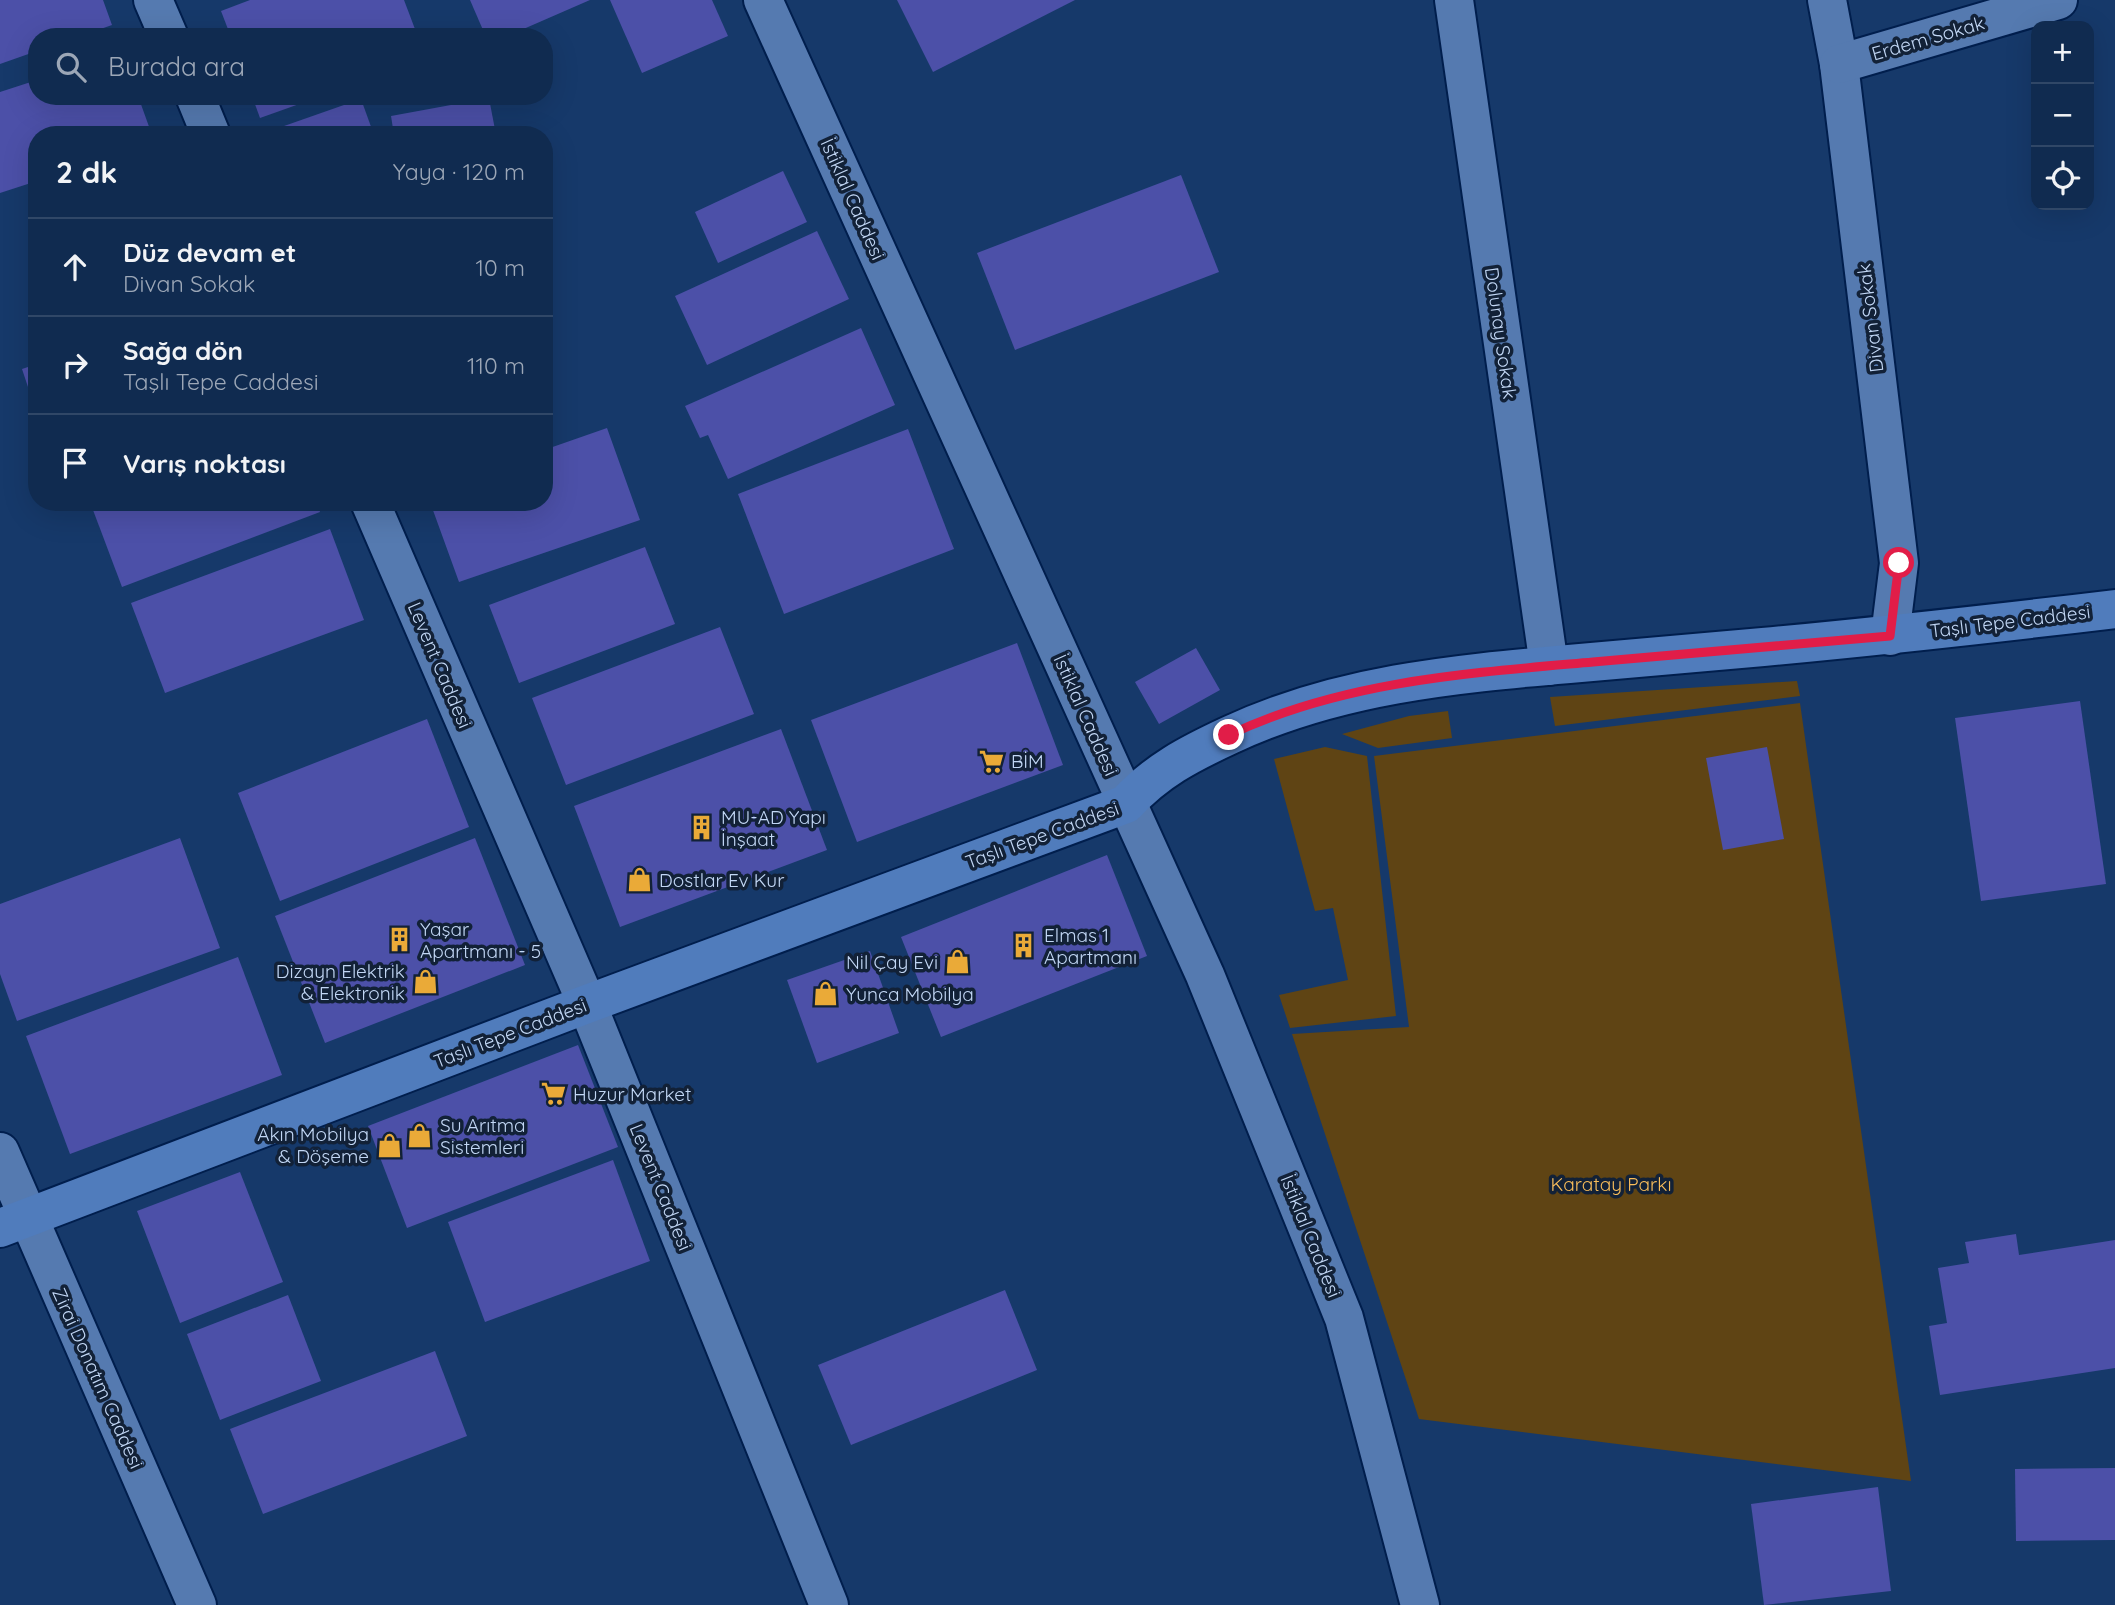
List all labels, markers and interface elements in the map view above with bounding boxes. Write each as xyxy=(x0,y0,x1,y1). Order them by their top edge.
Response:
street label: Erdem Sokak xyxy=(1869,10,1987,66)
map controls xyxy=(2031,21,2094,210)
button: + xyxy=(2031,21,2094,84)
search box xyxy=(28,28,553,105)
icon: search xyxy=(52,48,90,86)
text: Burada ara xyxy=(108,50,245,83)
button: − xyxy=(2031,84,2094,147)
street label: İstiklal Caddesi xyxy=(816,135,890,263)
button: locate xyxy=(2031,147,2094,210)
text: 2 dk xyxy=(56,153,117,191)
text: Yaya · 120 m xyxy=(393,157,525,186)
text: Düz devam et xyxy=(123,236,296,269)
icon: ahead xyxy=(56,248,94,286)
text: 10 m xyxy=(476,253,525,282)
street label: Divan Sokak xyxy=(1851,262,1889,374)
street label: Dolunay Sokak xyxy=(1480,266,1522,400)
text: Divan Sokak xyxy=(123,269,255,298)
text: Sağa dön xyxy=(123,334,243,367)
icon: right xyxy=(56,346,94,384)
text: 110 m xyxy=(467,351,525,380)
text: Taşlı Tepe Caddesi xyxy=(123,367,319,396)
icon: arrive xyxy=(56,444,94,482)
text: Varış noktası xyxy=(123,447,286,480)
route start xyxy=(1883,547,1914,578)
street label: Levent Caddesi xyxy=(403,598,477,732)
street label: Taşlı Tepe Caddesi xyxy=(1928,599,2092,643)
street label: İstiklal Caddesi xyxy=(1049,651,1123,779)
route end xyxy=(1213,719,1244,750)
supermarket icon: BİM xyxy=(977,747,1005,775)
place label: BİM xyxy=(1011,749,1044,773)
street label: Taşlı Tepe Caddesi xyxy=(962,796,1122,874)
place label: MU-AD Yapı İnşaat xyxy=(721,805,826,851)
building icon: MU-AD Yapı İnşaat xyxy=(687,814,715,842)
shop icon: Dostlar Ev Kur xyxy=(625,866,653,894)
place label: Dostlar Ev Kur xyxy=(659,868,785,892)
place label: Yaşar Apartmanı - 5 xyxy=(420,917,541,963)
place label: Elmas 1 Apartmanı xyxy=(1044,923,1137,969)
building icon: Yaşar Apartmanı - 5 xyxy=(386,926,414,954)
building icon: Elmas 1 Apartmanı xyxy=(1010,932,1038,960)
shop icon: Nil Çay Evi xyxy=(944,948,972,976)
place label: Nil Çay Evi xyxy=(846,950,938,974)
place label: Dizayn Elektrik & Elektronik xyxy=(276,959,405,1005)
shop icon: Dizayn Elektrik & Elektronik xyxy=(411,968,439,996)
shop icon: Yunca Mobilya xyxy=(812,980,840,1008)
place label: Yunca Mobilya xyxy=(846,982,974,1006)
street label: Taşlı Tepe Caddesi xyxy=(430,993,590,1073)
supermarket icon: Huzur Market xyxy=(539,1080,567,1108)
place label: Huzur Market xyxy=(573,1082,691,1106)
place label: Su Arıtma Sistemleri xyxy=(440,1113,526,1159)
street label: Levent Caddesi xyxy=(625,1120,697,1254)
place label: Akın Mobilya & Döşeme xyxy=(257,1122,369,1168)
shop icon: Su Arıtma Sistemleri xyxy=(406,1122,434,1150)
shop icon: Akın Mobilya & Döşeme xyxy=(375,1131,403,1159)
street label: İstiklal Caddesi xyxy=(1275,1171,1347,1301)
park label: Karatay Parkı xyxy=(1550,1172,1672,1196)
street label: Zirai Donatım Caddesi xyxy=(47,1284,149,1472)

